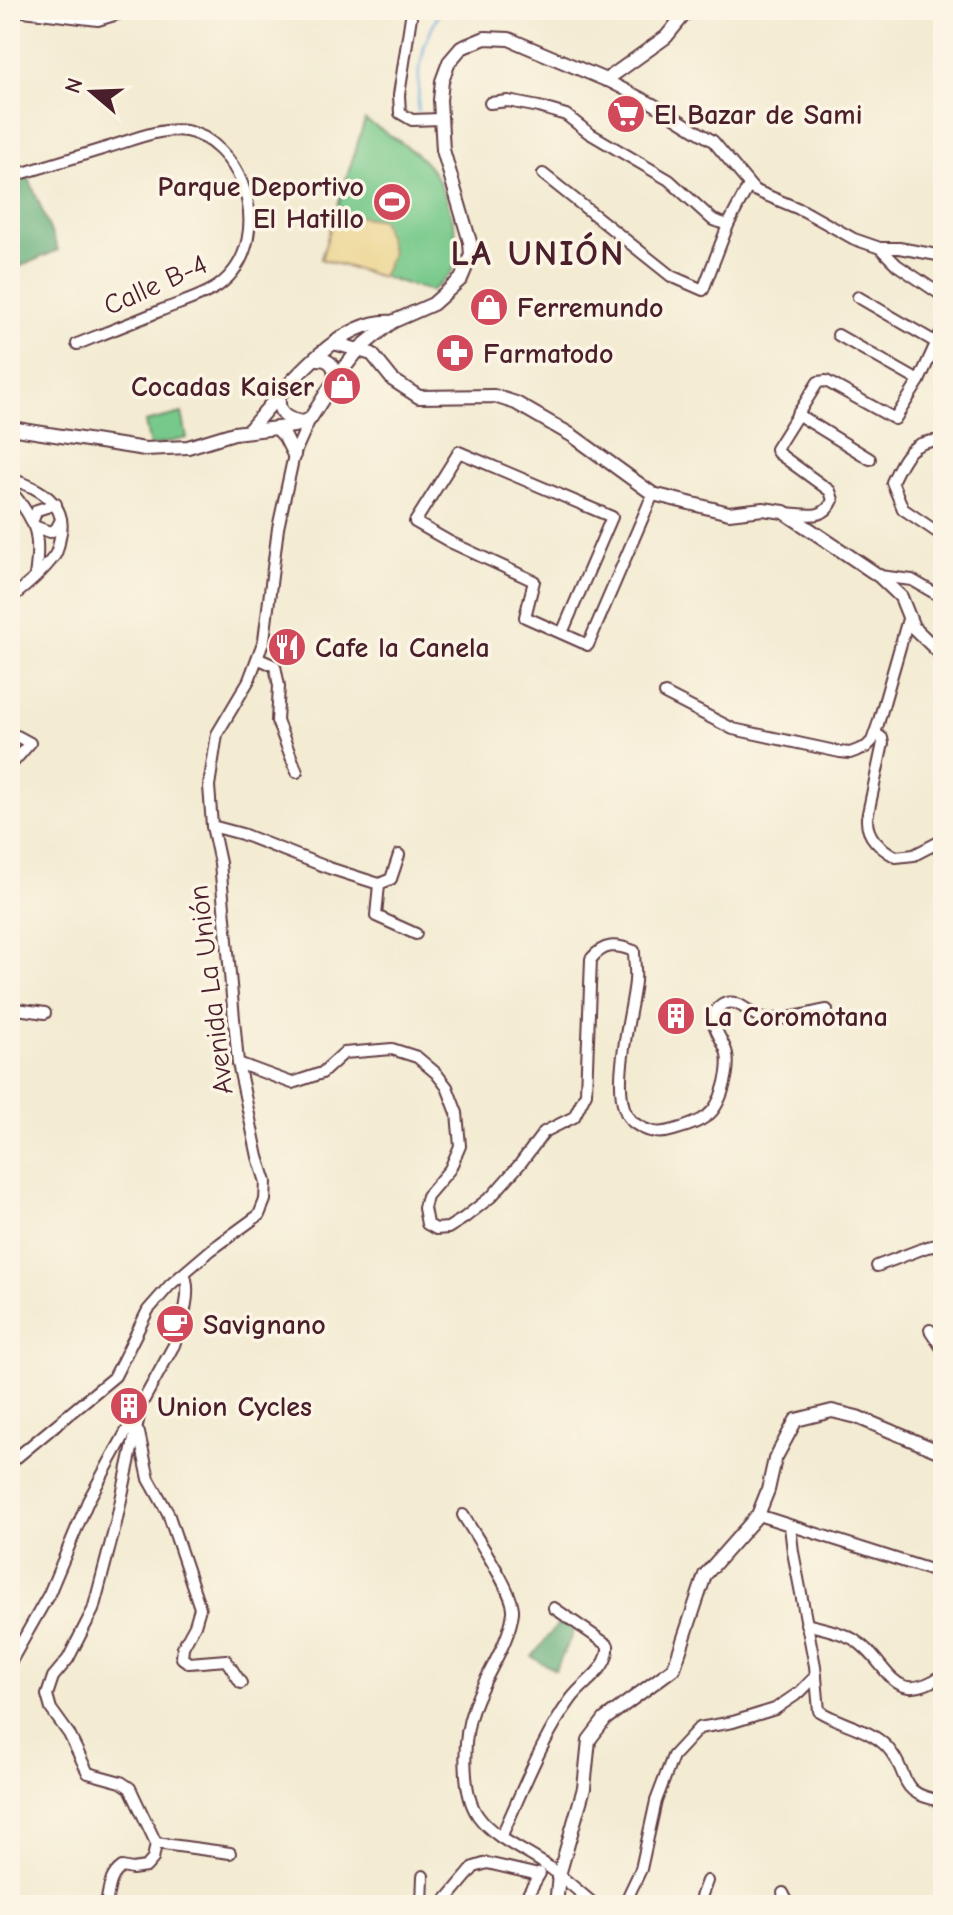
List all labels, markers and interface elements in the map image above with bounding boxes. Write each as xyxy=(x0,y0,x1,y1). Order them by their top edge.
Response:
north arrow xyxy=(52,52,132,132)
text: N xyxy=(59,75,89,97)
supermarket icon: El Bazar de Sami xyxy=(605,93,647,135)
place label: El Bazar de Sami xyxy=(654,99,862,131)
place label: Parque Deportivo El Hatillo xyxy=(157,171,364,235)
sports icon: Parque Deportivo El Hatillo xyxy=(371,181,413,223)
district label: LA UNIÓN xyxy=(451,232,625,274)
street label: Calle B-4 xyxy=(99,248,212,322)
shop icon: Ferremundo xyxy=(468,286,510,328)
place label: Ferremundo xyxy=(517,292,664,324)
pharmacy icon: Farmatodo xyxy=(434,332,476,374)
place label: Farmatodo xyxy=(483,338,613,370)
shop icon: Cocadas Kaiser xyxy=(321,365,363,407)
place label: Cocadas Kaiser xyxy=(131,371,315,403)
restaurant icon: Cafe la Canela xyxy=(266,626,308,668)
place label: Cafe la Canela xyxy=(315,632,490,664)
street label: Avenida La Unión xyxy=(182,883,240,1096)
building icon: La Coromotana xyxy=(655,995,697,1037)
place label: La Coromotana xyxy=(704,1001,888,1033)
cafe icon: Savignano xyxy=(154,1303,196,1345)
place label: Savignano xyxy=(203,1309,326,1341)
building icon: Union Cycles xyxy=(108,1385,150,1427)
place label: Union Cycles xyxy=(157,1391,312,1423)

